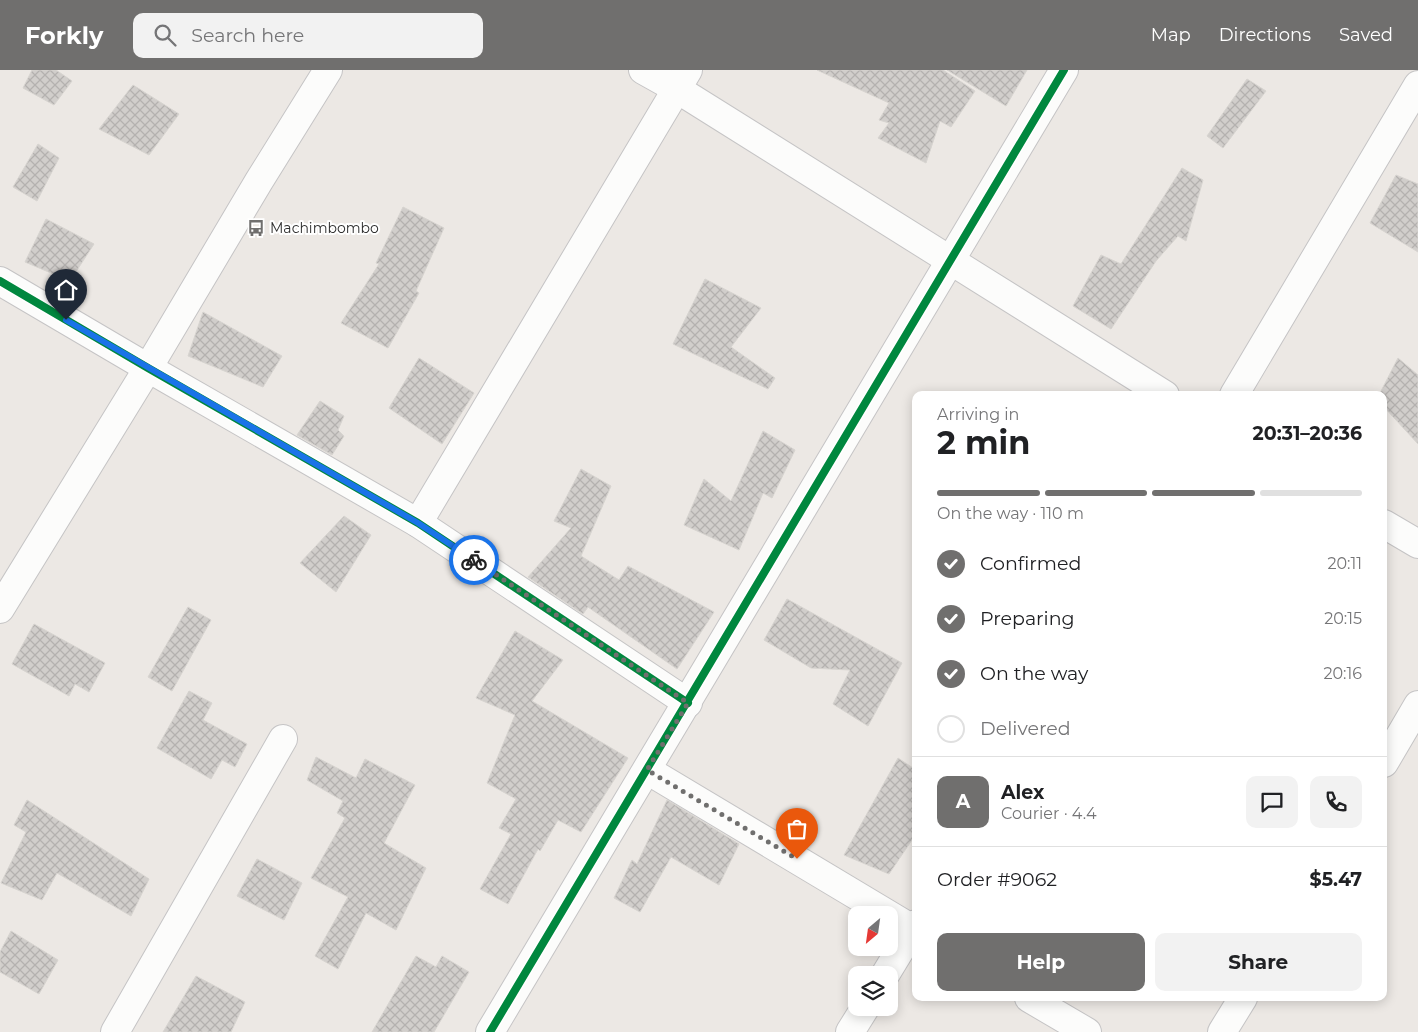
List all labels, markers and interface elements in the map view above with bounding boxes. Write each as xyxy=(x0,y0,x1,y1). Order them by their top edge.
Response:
search box xyxy=(133,13,483,58)
text: Forkly xyxy=(25,21,103,50)
icon: search xyxy=(151,21,179,49)
text: Search here xyxy=(191,24,304,47)
text: Map xyxy=(1151,24,1191,46)
text: Directions xyxy=(1219,24,1311,46)
text: Saved xyxy=(1339,24,1393,46)
bus stop icon: Machimbombo xyxy=(246,218,266,238)
place label: Machimbombo xyxy=(270,219,379,237)
pin xyxy=(45,269,87,320)
icon: home xyxy=(52,276,80,304)
text: Arriving in xyxy=(937,405,1019,424)
text: 20:31–20:36 xyxy=(1253,422,1362,445)
text: 2 min xyxy=(937,423,1030,462)
text: On the way · 110 m xyxy=(937,504,1084,523)
courier xyxy=(449,535,499,585)
icon: bike xyxy=(460,546,488,574)
icon: check xyxy=(937,550,965,578)
text: Confirmed xyxy=(980,552,1081,575)
text: 20:11 xyxy=(1327,554,1362,573)
icon: check xyxy=(937,605,965,633)
text: Preparing xyxy=(980,607,1075,630)
text: 20:15 xyxy=(1324,609,1362,628)
icon: check xyxy=(937,660,965,688)
text: On the way xyxy=(980,662,1088,685)
text: 20:16 xyxy=(1323,664,1362,683)
text: Delivered xyxy=(980,717,1071,740)
button: chat xyxy=(1246,776,1298,828)
button: phone xyxy=(1310,776,1362,828)
text: Alex xyxy=(1001,781,1044,804)
text: A xyxy=(956,790,970,813)
text: Courier · 4.4 xyxy=(1001,804,1097,823)
pin xyxy=(776,808,818,859)
icon: bag xyxy=(783,815,811,843)
text: Order #9062 xyxy=(937,868,1057,891)
text: $5.47 xyxy=(1310,868,1362,891)
north arrow xyxy=(848,906,898,956)
map controls xyxy=(848,906,898,1016)
button: Help xyxy=(937,933,1145,991)
button: Share xyxy=(1155,933,1362,991)
button: layers xyxy=(848,966,898,1016)

